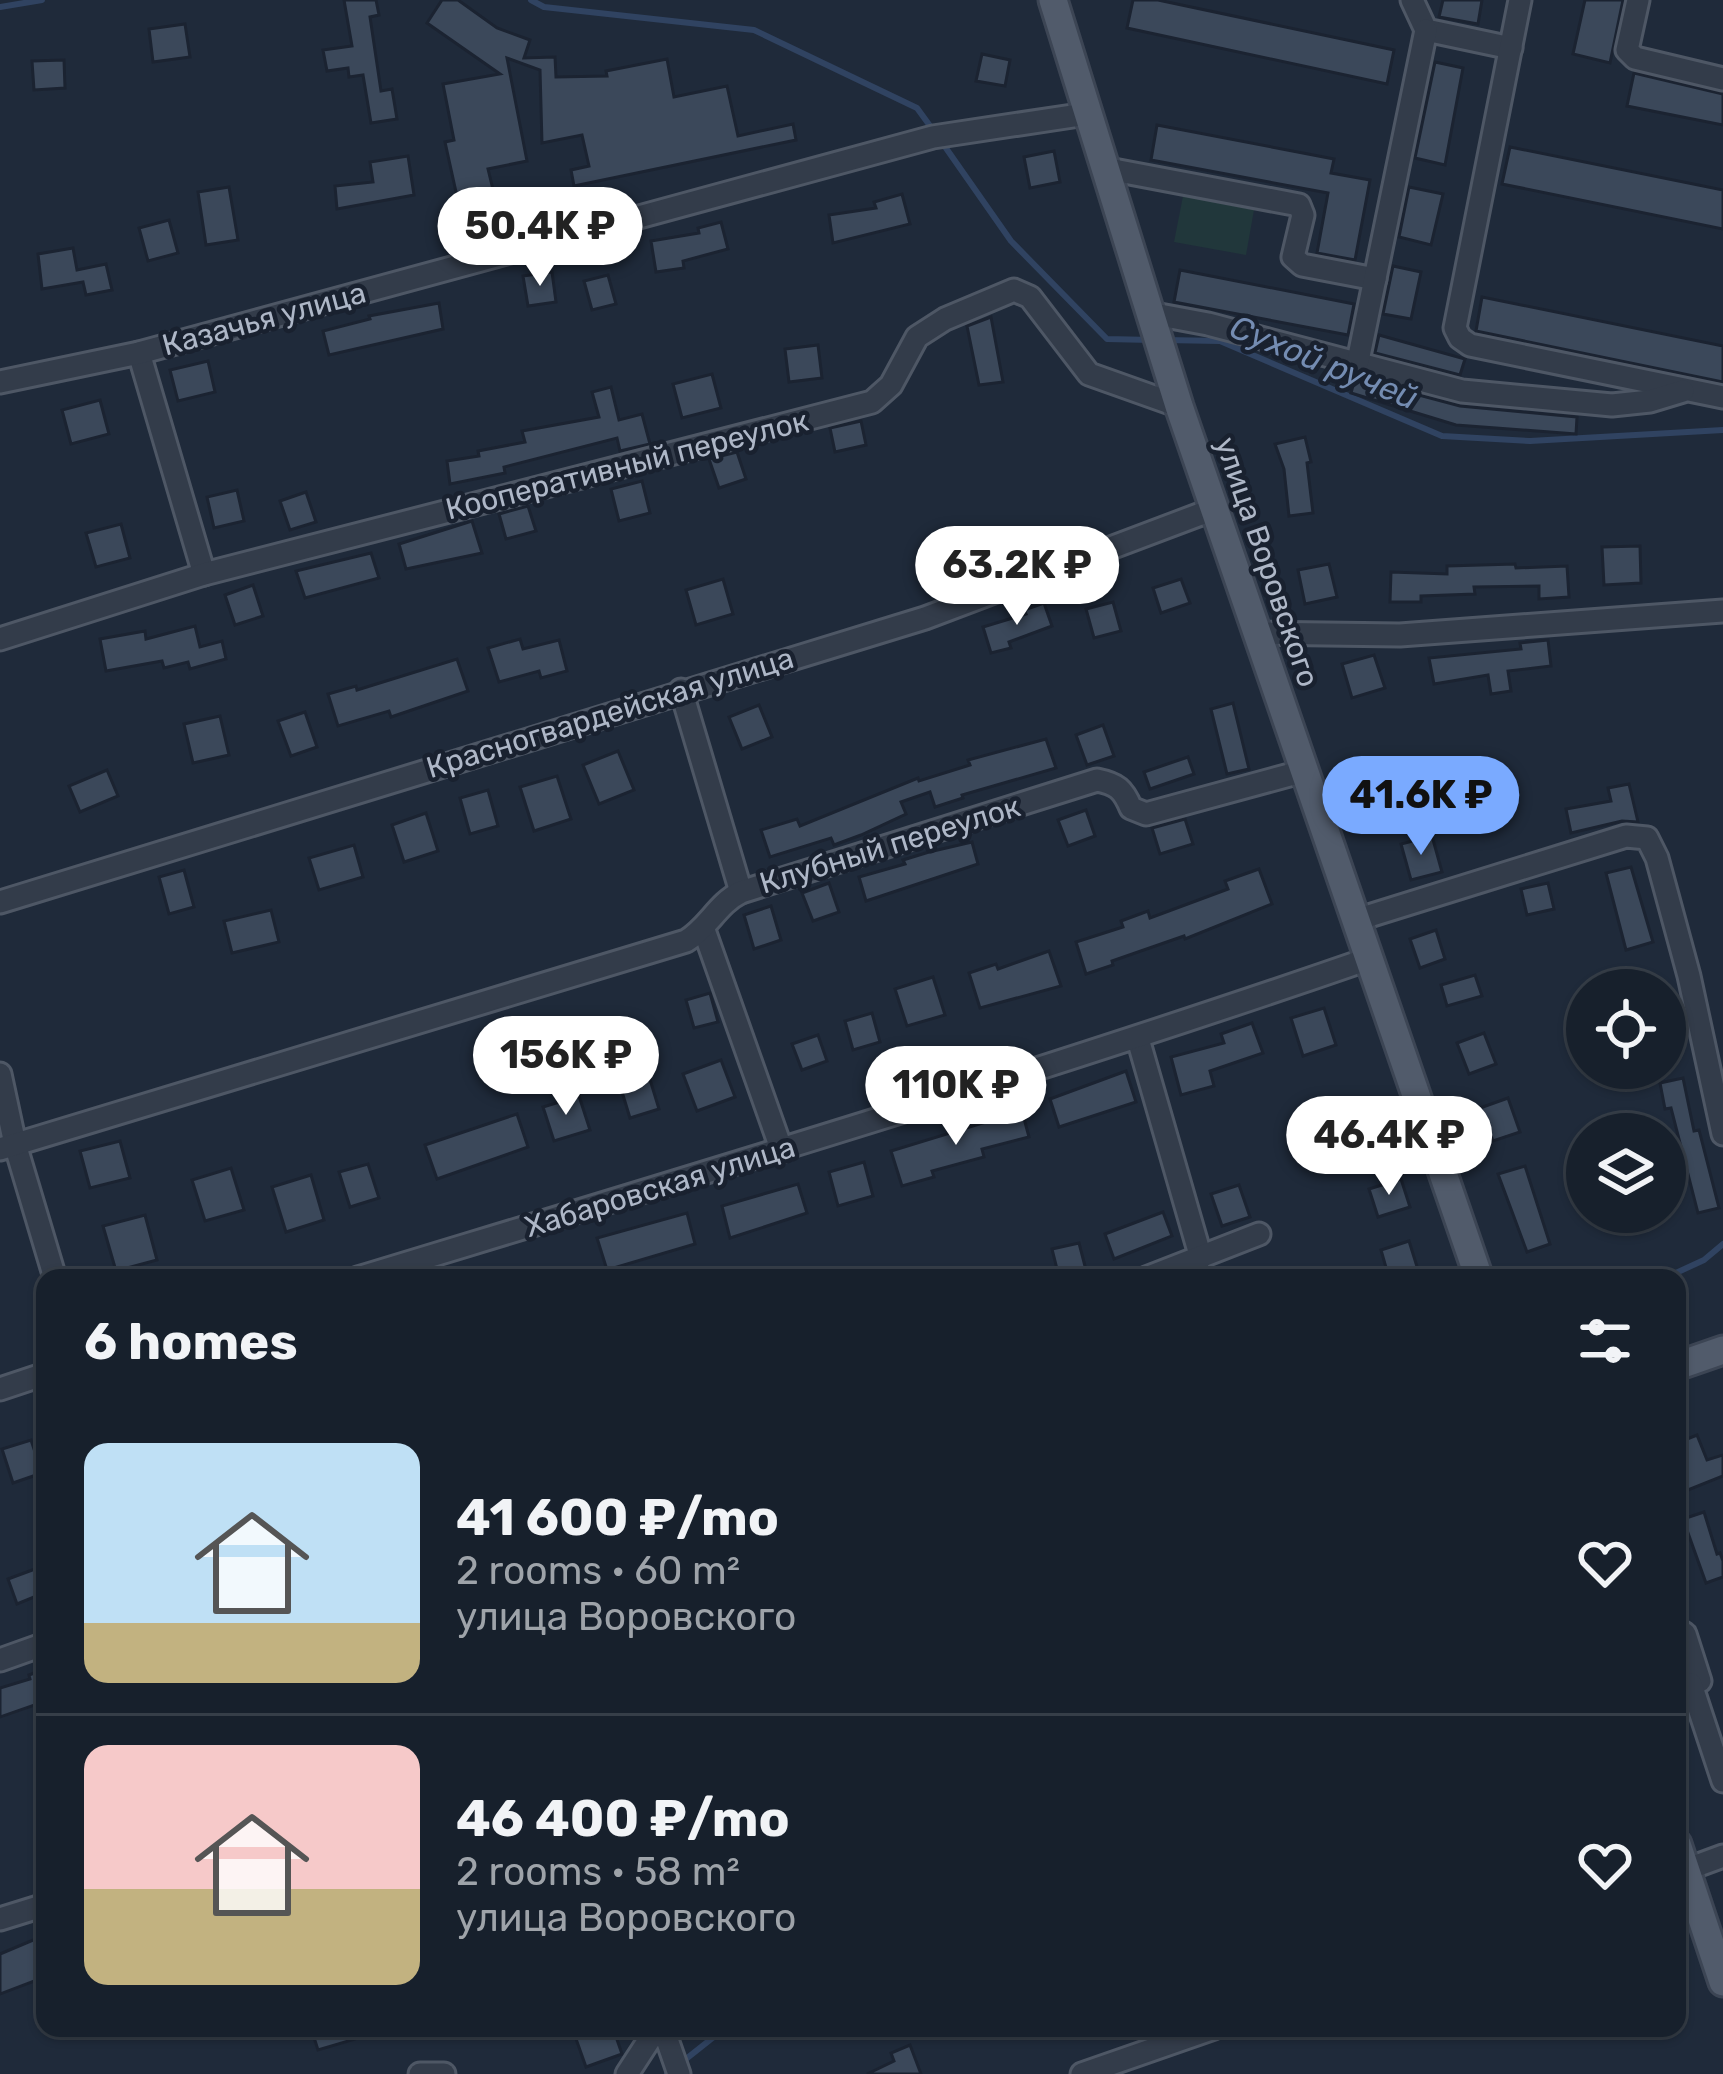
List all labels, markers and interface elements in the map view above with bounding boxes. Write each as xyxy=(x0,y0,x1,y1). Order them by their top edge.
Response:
pin: 50.4K ₽ xyxy=(429,187,651,289)
text: 50.4K ₽ xyxy=(465,203,615,249)
street label: Казачья улица xyxy=(158,275,370,363)
water label: Сухой ручей xyxy=(1224,307,1424,417)
street label: Кооперативный переулок xyxy=(442,403,812,527)
street label: улица Воровского xyxy=(1207,432,1327,692)
pin: 63.2K ₽ xyxy=(906,526,1128,628)
text: 63.2K ₽ xyxy=(942,542,1092,588)
street label: Красногвардейская улица xyxy=(422,640,798,786)
pin: 41.6K ₽ xyxy=(1310,756,1532,858)
text: 41.6K ₽ xyxy=(1349,772,1493,818)
street label: Клубный переулок xyxy=(755,788,1025,902)
map controls xyxy=(1566,969,1686,1233)
button: locate xyxy=(1566,969,1686,1089)
pin: 156K ₽ xyxy=(468,1016,664,1118)
text: 156K ₽ xyxy=(500,1032,632,1078)
pin: 110K ₽ xyxy=(858,1046,1054,1148)
text: 110K ₽ xyxy=(892,1062,1020,1108)
pin: 46.4K ₽ xyxy=(1278,1096,1500,1198)
text: 46.4K ₽ xyxy=(1313,1112,1465,1158)
button: layers xyxy=(1566,1113,1686,1233)
street label: Хабаровская улица xyxy=(521,1129,799,1245)
icon: filters xyxy=(1572,1308,1638,1374)
text: 6 homes xyxy=(84,1311,298,1372)
text: 41 600 ₽/mo xyxy=(456,1487,779,1548)
icon: home xyxy=(180,1491,324,1635)
icon: heart xyxy=(1572,1530,1638,1596)
text: 2 rooms · 60 m² xyxy=(456,1548,740,1594)
text: улица Воровского xyxy=(456,1594,796,1640)
text: 46 400 ₽/mo xyxy=(456,1788,790,1849)
icon: home xyxy=(180,1793,324,1937)
icon: heart xyxy=(1572,1832,1638,1898)
text: 2 rooms · 58 m² xyxy=(456,1849,740,1895)
text: улица Воровского xyxy=(456,1895,796,1941)

